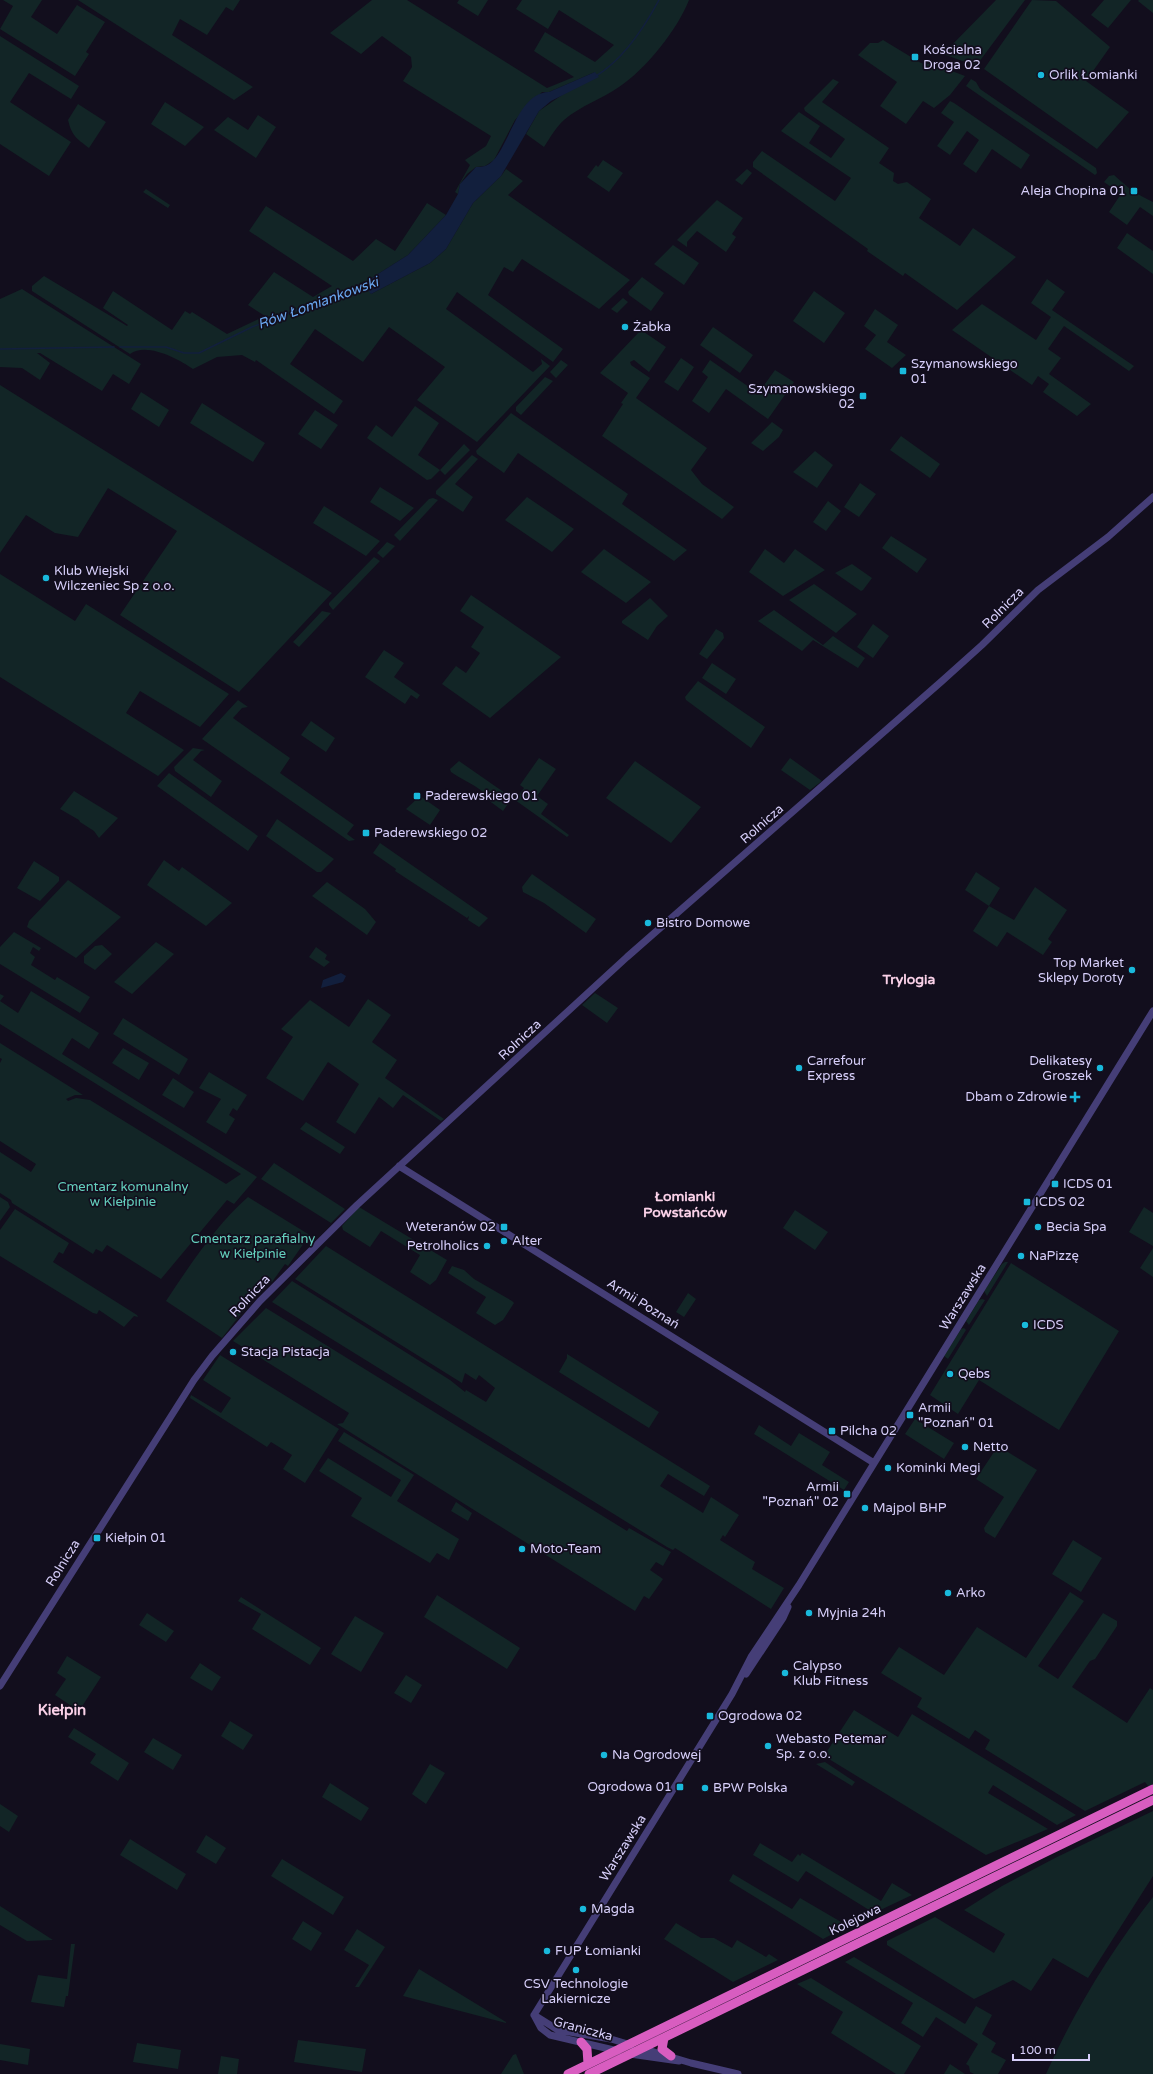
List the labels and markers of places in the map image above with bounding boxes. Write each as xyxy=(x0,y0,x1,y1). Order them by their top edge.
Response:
place label: Kościelna Droga 02 xyxy=(923,42,982,73)
marker: Kościelna Droga 02 xyxy=(910,52,920,62)
place label: Orlik Łomianki xyxy=(1049,67,1138,83)
marker: Orlik Łomianki xyxy=(1036,70,1046,80)
place label: Aleja Chopina 01 xyxy=(1021,183,1126,199)
marker: Aleja Chopina 01 xyxy=(1129,186,1139,196)
place label: Żabka xyxy=(633,319,671,335)
marker: Żabka xyxy=(620,322,630,332)
place label: Szymanowskiego 01 xyxy=(911,356,1018,387)
marker: Szymanowskiego 01 xyxy=(898,366,908,376)
place label: Szymanowskiego 02 xyxy=(748,381,855,412)
marker: Szymanowskiego 02 xyxy=(858,391,868,401)
place label: Klub Wiejski Wilczeniec Sp z o.o. xyxy=(54,563,175,594)
marker: Klub Wiejski Wilczeniec Sp z o.o. xyxy=(41,573,51,583)
place label: Paderewskiego 01 xyxy=(425,788,538,804)
marker: Paderewskiego 01 xyxy=(412,791,422,801)
place label: Paderewskiego 02 xyxy=(374,825,487,841)
marker: Paderewskiego 02 xyxy=(361,828,371,838)
place label: Bistro Domowe xyxy=(656,915,750,931)
marker: Bistro Domowe xyxy=(643,918,653,928)
place label: Top Market Sklepy Doroty xyxy=(1038,955,1124,986)
marker: Top Market Sklepy Doroty xyxy=(1127,965,1137,975)
place label: Carrefour Express xyxy=(807,1053,866,1084)
place label: Delikatesy Groszek xyxy=(1029,1053,1092,1084)
marker: Carrefour Express xyxy=(794,1063,804,1073)
marker: Delikatesy Groszek xyxy=(1095,1063,1105,1073)
place label: Dbam o Zdrowie xyxy=(965,1089,1067,1105)
marker: Dbam o Zdrowie xyxy=(1070,1092,1080,1102)
place label: ICDS 01 xyxy=(1063,1176,1113,1192)
marker: ICDS 01 xyxy=(1050,1179,1060,1189)
place label: ICDS 02 xyxy=(1035,1194,1085,1210)
marker: ICDS 02 xyxy=(1022,1197,1032,1207)
place label: Weteranów 02 xyxy=(406,1219,496,1235)
place label: Becia Spa xyxy=(1046,1219,1107,1235)
marker: Weteranów 02 xyxy=(499,1222,509,1232)
marker: Becia Spa xyxy=(1033,1222,1043,1232)
place label: Alter xyxy=(512,1233,542,1249)
marker: Alter xyxy=(499,1236,509,1246)
place label: Petrolholics xyxy=(407,1238,479,1254)
marker: Petrolholics xyxy=(482,1241,492,1251)
place label: NaPizzę xyxy=(1029,1248,1079,1264)
marker: NaPizzę xyxy=(1016,1251,1026,1261)
place label: ICDS xyxy=(1033,1317,1064,1333)
marker: ICDS xyxy=(1020,1320,1030,1330)
place label: Stacja Pistacja xyxy=(241,1344,330,1360)
marker: Stacja Pistacja xyxy=(228,1347,238,1357)
place label: Qebs xyxy=(958,1366,990,1382)
marker: Qebs xyxy=(945,1369,955,1379)
place label: Armii "Poznań" 01 xyxy=(918,1400,994,1431)
marker: Armii "Poznań" 01 xyxy=(905,1410,915,1420)
place label: Pilcha 02 xyxy=(840,1423,897,1439)
marker: Pilcha 02 xyxy=(827,1426,837,1436)
place label: Netto xyxy=(973,1439,1008,1455)
marker: Netto xyxy=(960,1442,970,1452)
place label: Kominki Megi xyxy=(896,1460,981,1476)
marker: Kominki Megi xyxy=(883,1463,893,1473)
place label: Armii "Poznań" 02 xyxy=(763,1479,839,1510)
marker: Armii "Poznań" 02 xyxy=(842,1489,852,1499)
place label: Majpol BHP xyxy=(873,1500,947,1516)
marker: Majpol BHP xyxy=(860,1503,870,1513)
place label: Kiełpin 01 xyxy=(105,1530,167,1546)
marker: Kiełpin 01 xyxy=(92,1533,102,1543)
place label: Moto-Team xyxy=(530,1541,601,1557)
marker: Moto-Team xyxy=(517,1544,527,1554)
place label: Arko xyxy=(956,1585,986,1601)
marker: Arko xyxy=(943,1588,953,1598)
place label: Myjnia 24h xyxy=(817,1605,886,1621)
marker: Myjnia 24h xyxy=(804,1608,814,1618)
place label: Calypso Klub Fitness xyxy=(793,1658,868,1689)
marker: Calypso Klub Fitness xyxy=(780,1668,790,1678)
place label: Ogrodowa 02 xyxy=(718,1708,802,1724)
marker: Ogrodowa 02 xyxy=(705,1711,715,1721)
place label: Webasto Petemar Sp. z o.o. xyxy=(776,1731,886,1762)
marker: Webasto Petemar Sp. z o.o. xyxy=(763,1741,773,1751)
place label: Na Ogrodowej xyxy=(612,1747,701,1763)
marker: Na Ogrodowej xyxy=(599,1750,609,1760)
place label: Ogrodowa 01 xyxy=(588,1779,672,1795)
place label: BPW Polska xyxy=(713,1780,787,1796)
marker: Ogrodowa 01 xyxy=(675,1782,685,1792)
marker: BPW Polska xyxy=(700,1783,710,1793)
place label: Magda xyxy=(591,1901,635,1917)
marker: Magda xyxy=(578,1904,588,1914)
place label: FUP Łomianki xyxy=(555,1943,641,1959)
marker: FUP Łomianki xyxy=(542,1946,552,1956)
marker: CSV Technologie Lakiernicze xyxy=(571,1965,581,1975)
place label: CSV Technologie Lakiernicze xyxy=(524,1976,628,2007)

